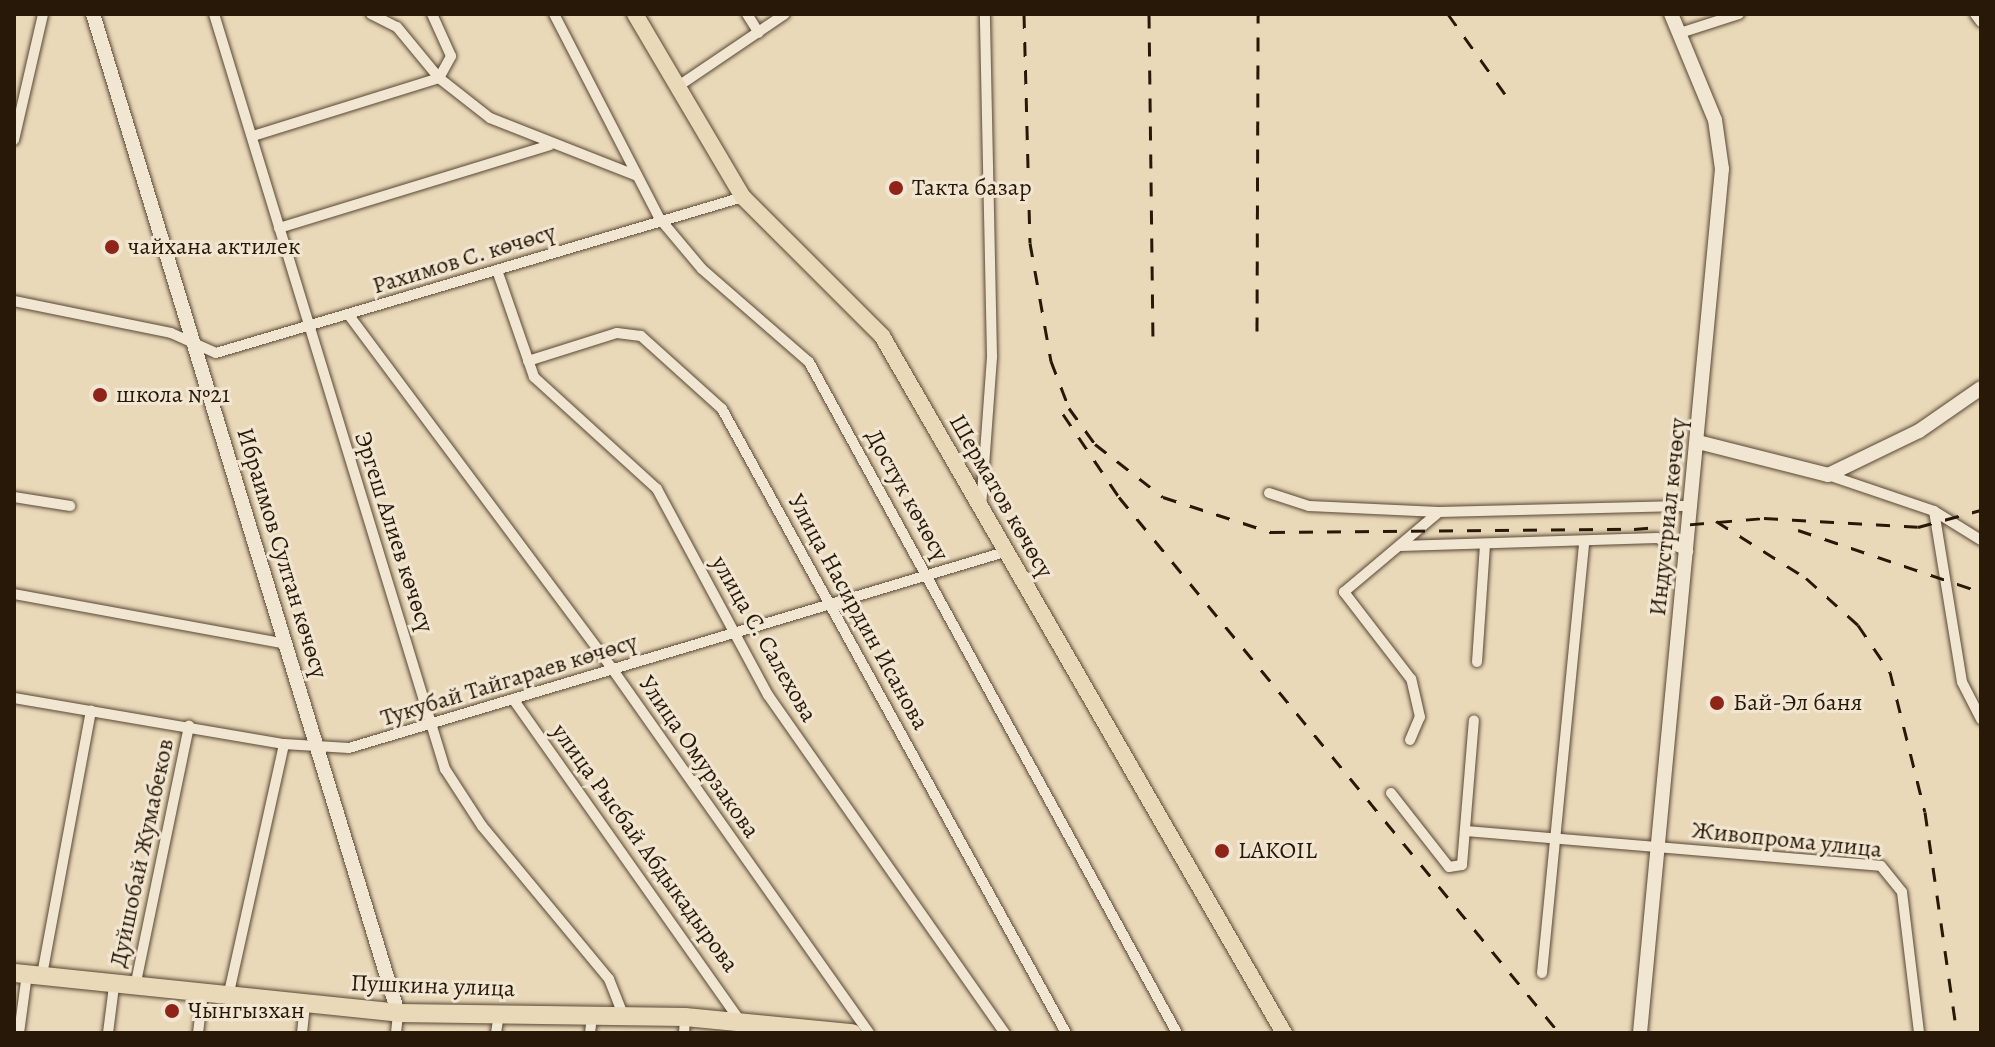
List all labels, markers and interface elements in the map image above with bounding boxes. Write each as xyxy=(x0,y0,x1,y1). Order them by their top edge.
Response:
place label: Такта базар xyxy=(912,174,1032,202)
marker: Такта базар xyxy=(887,179,905,197)
street label: Рахимов С. көчөсү xyxy=(369,217,559,301)
place label: чайхана актилек xyxy=(128,233,300,261)
marker: чайхана актилек xyxy=(103,238,121,256)
place label: школа №21 xyxy=(116,381,230,409)
marker: школа №21 xyxy=(91,386,109,404)
street label: Шерматов көчөсү xyxy=(943,409,1059,583)
street label: Индустриал көчөсү xyxy=(1643,417,1693,617)
street label: Ибраимов Султан көчөсү xyxy=(230,424,334,682)
street label: Достук көчөсү xyxy=(859,424,955,566)
street label: Эргеш Алиев көчөсү xyxy=(348,428,440,636)
street label: Улица Насирдин Исанова xyxy=(781,489,935,735)
street label: улица С. Салехова xyxy=(705,551,823,727)
street label: Тукубай Тайгараев көчөсү xyxy=(377,627,641,733)
street label: Улица Омурзакова xyxy=(632,670,766,844)
place label: Бай-Эл баня xyxy=(1733,689,1862,717)
marker: Бай-Эл баня xyxy=(1708,694,1726,712)
street label: улица Рысбай Абдыкадырова xyxy=(545,718,745,978)
street label: Дуйшобай Жумабеков xyxy=(104,736,180,970)
street label: Живопрома улица xyxy=(1690,816,1884,864)
place label: LAKOIL xyxy=(1238,837,1317,865)
marker: LAKOIL xyxy=(1213,842,1231,860)
street label: Пушкина улица xyxy=(350,969,516,1003)
place label: Чынгызхан xyxy=(188,997,305,1025)
marker: Чынгызхан xyxy=(163,1002,181,1020)

